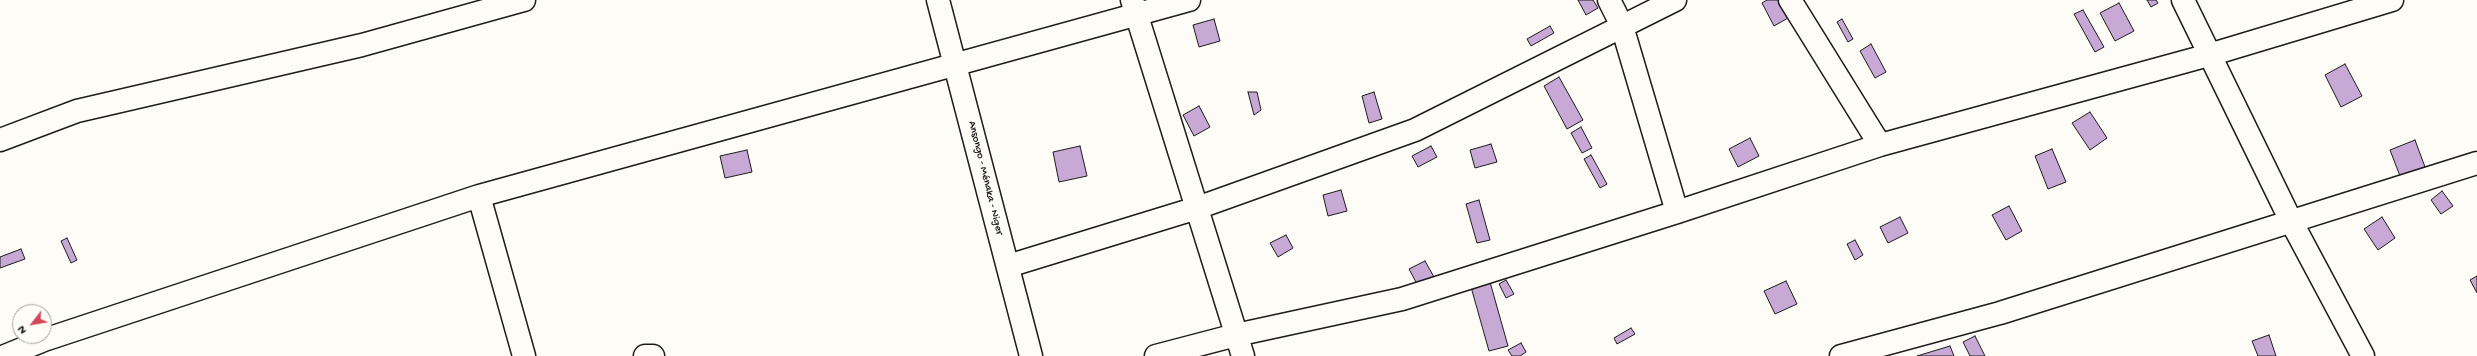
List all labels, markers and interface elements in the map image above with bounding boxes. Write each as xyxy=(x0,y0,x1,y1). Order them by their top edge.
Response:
street label: Ansongo - Ménaka - Niger xyxy=(964,120,1006,236)
north arrow xyxy=(12,304,52,344)
text: N xyxy=(16,323,30,336)

